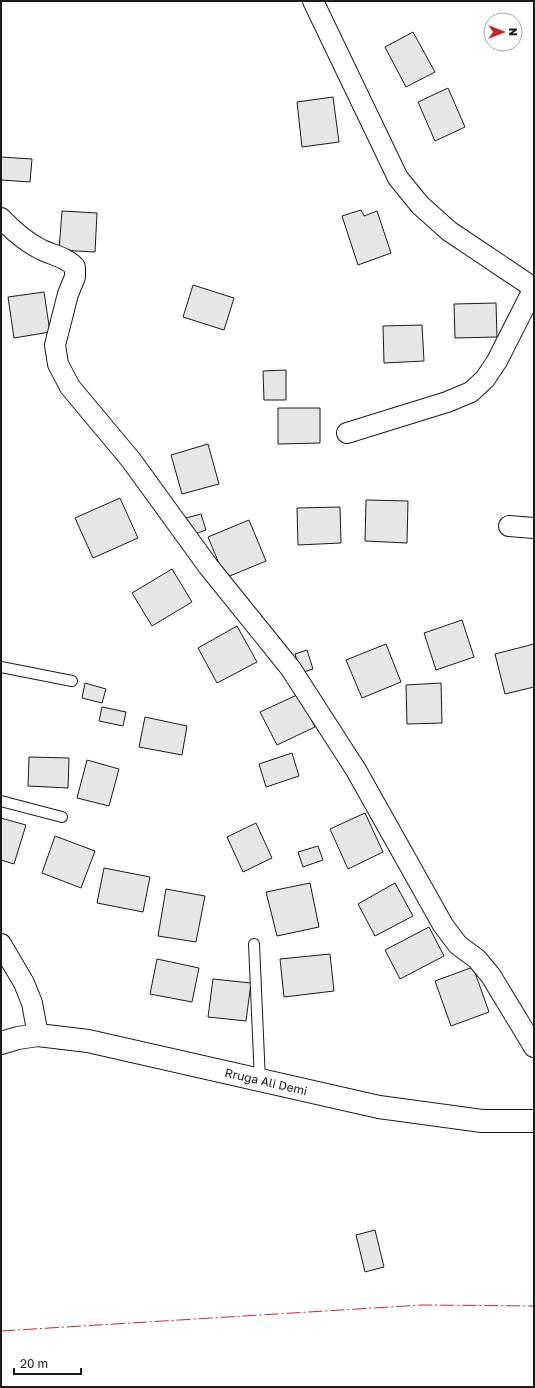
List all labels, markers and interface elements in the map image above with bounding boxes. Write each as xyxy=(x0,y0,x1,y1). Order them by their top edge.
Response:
north arrow xyxy=(483,12,523,52)
text: N xyxy=(507,28,520,36)
street label: Rruga Ali Demi xyxy=(223,1065,309,1098)
scale bar xyxy=(14,1350,81,1376)
text: 20 m xyxy=(20,1356,48,1371)

